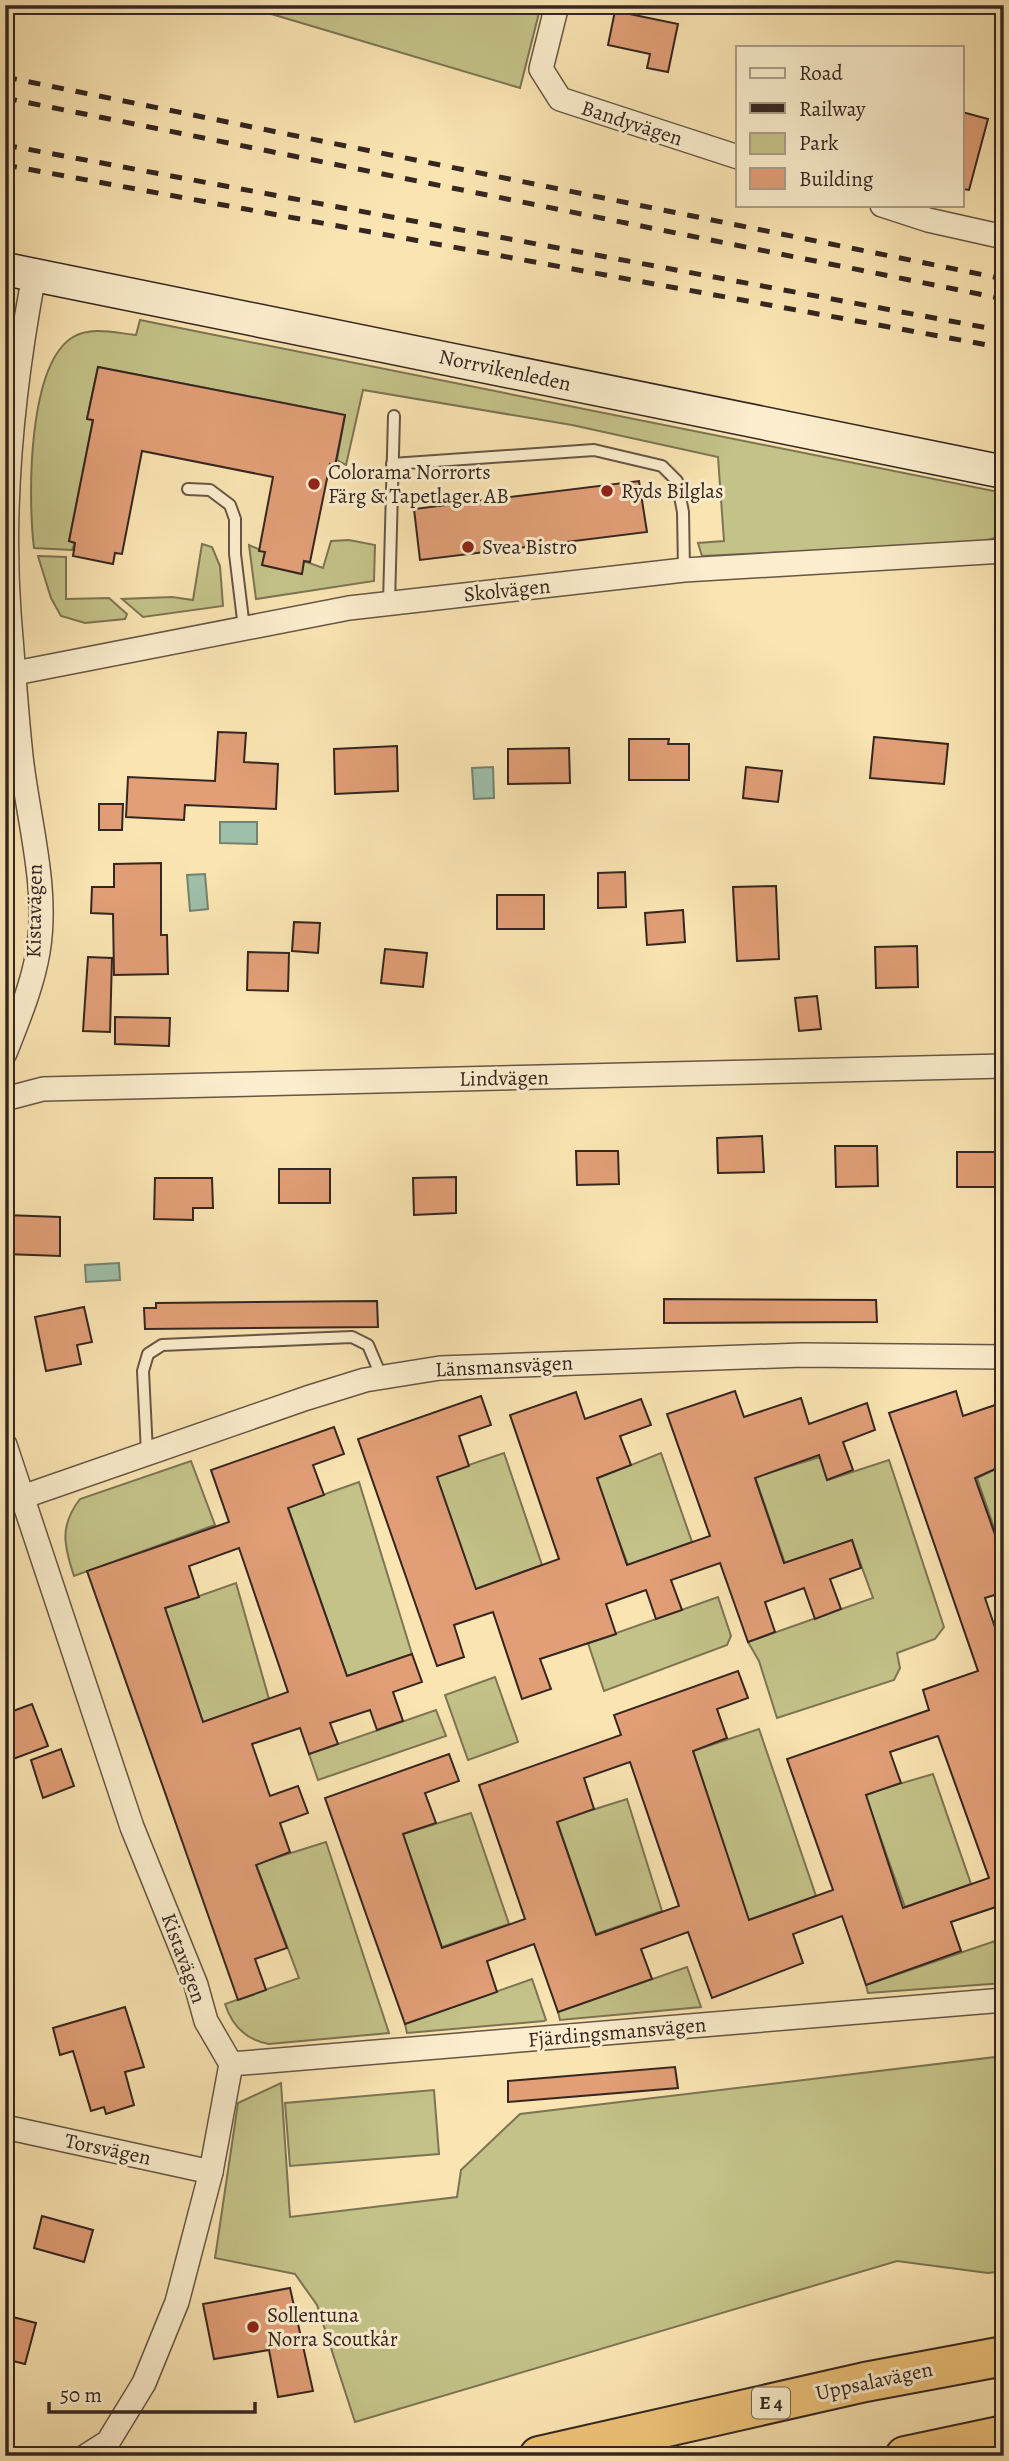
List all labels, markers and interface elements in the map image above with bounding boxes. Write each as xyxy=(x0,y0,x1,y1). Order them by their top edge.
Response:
legend xyxy=(736,46,964,206)
text: Road xyxy=(799,59,843,87)
street label: Bandyvägen xyxy=(578,94,686,152)
text: Railway xyxy=(799,95,866,123)
text: Park xyxy=(799,129,839,157)
text: Building xyxy=(799,165,874,193)
street label: Norrvikenleden xyxy=(436,342,574,398)
place label: Colorama Norrorts Färg & Tapetlager AB xyxy=(328,458,509,510)
marker: Colorama Norrorts Färg & Tapetlager AB xyxy=(306,476,322,492)
place label: Ryds Bilglas xyxy=(621,477,724,505)
marker: Ryds Bilglas xyxy=(599,483,615,499)
place label: Svea Bistro xyxy=(482,533,577,561)
marker: Svea Bistro xyxy=(460,539,476,555)
street label: Skolvägen xyxy=(462,572,552,608)
street label: Kistavägen xyxy=(19,864,49,958)
street label: Lindvägen xyxy=(459,1063,549,1093)
street label: Länsmansvägen xyxy=(434,1348,574,1384)
street label: Kistavägen xyxy=(155,1909,213,2007)
street label: Fjärdingsmansvägen xyxy=(527,2010,707,2054)
street label: Torsvägen xyxy=(62,2126,154,2172)
place label: Sollentuna Norra Scoutkår xyxy=(267,2301,398,2353)
marker: Sollentuna Norra Scoutkår xyxy=(245,2319,261,2335)
street label: Uppsalavägen xyxy=(813,2355,935,2407)
scale bar xyxy=(49,2370,256,2414)
text: 50 m xyxy=(60,2381,102,2409)
road number: E 4 xyxy=(752,2388,790,2418)

